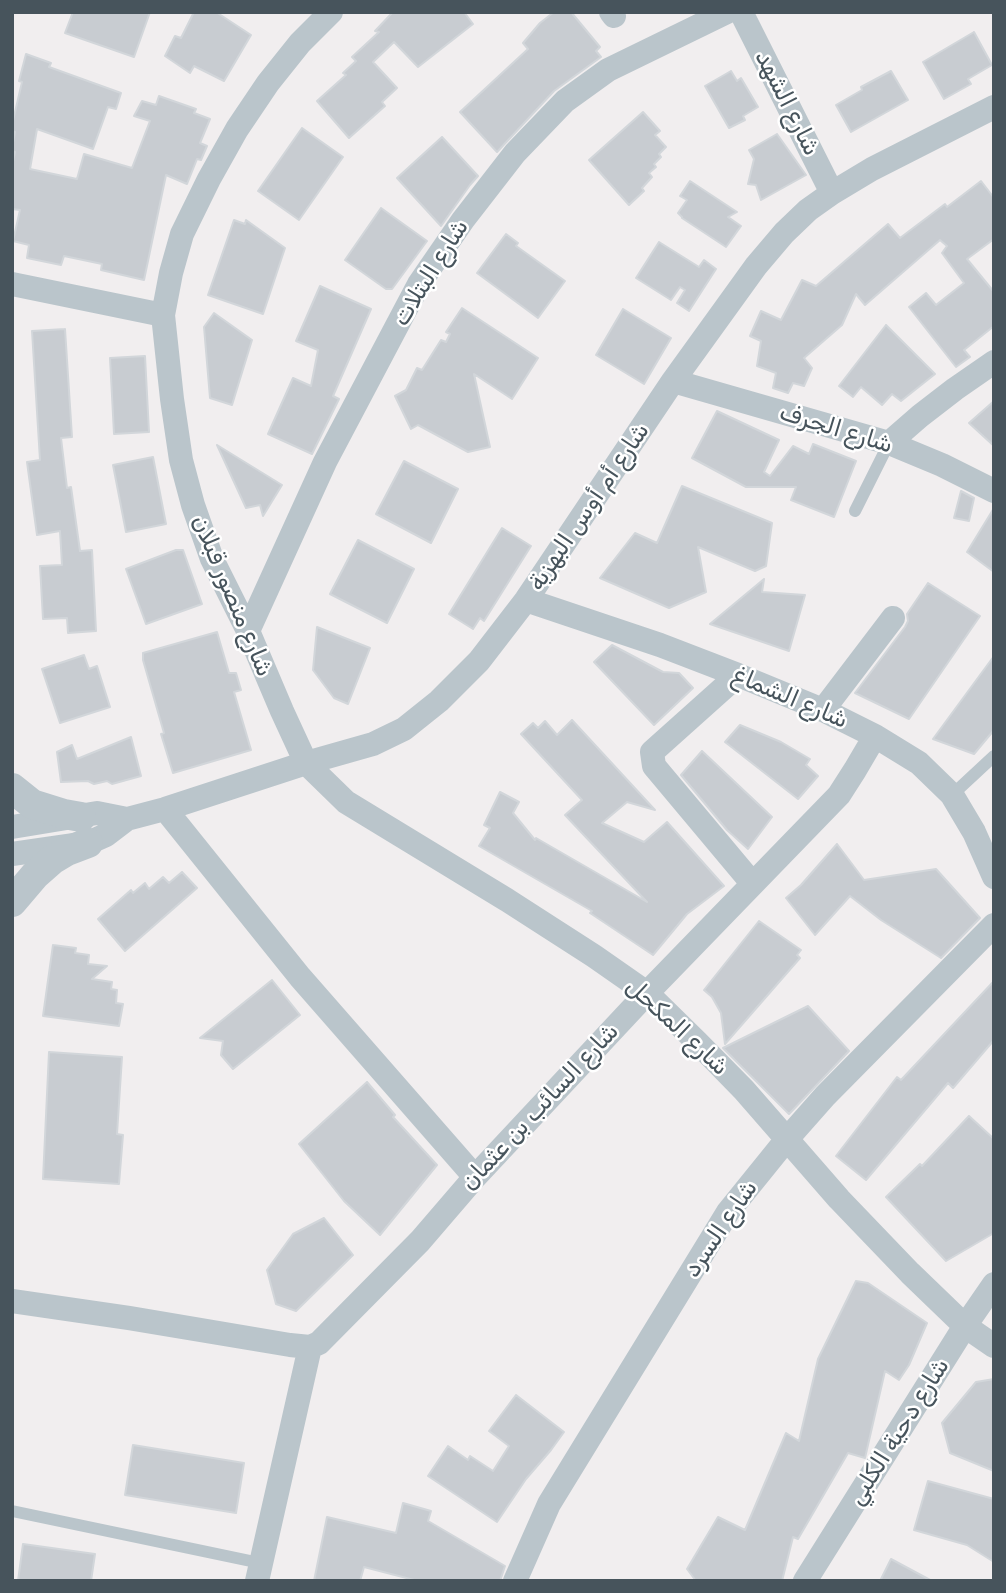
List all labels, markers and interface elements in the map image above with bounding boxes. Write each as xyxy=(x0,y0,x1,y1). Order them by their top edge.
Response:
street label: شارع الشهد xyxy=(748,45,826,161)
street label: شارع البتلات xyxy=(387,214,475,332)
street label: شارع الجرف xyxy=(776,398,896,460)
street label: شارع أم أوس البهزية xyxy=(522,418,656,596)
street label: شارع منصور قبلان xyxy=(185,511,279,681)
street label: شارع الشماغ xyxy=(728,661,852,735)
street label: شارع المكحل xyxy=(620,972,734,1082)
street label: شارع السائب بن عثمان xyxy=(455,1017,625,1197)
street label: شارع السرد xyxy=(678,1175,764,1283)
street label: شارع دحية الكلبي xyxy=(842,1353,956,1511)

